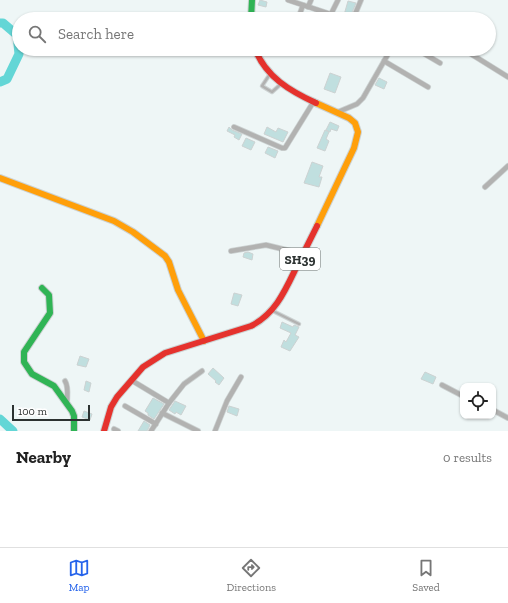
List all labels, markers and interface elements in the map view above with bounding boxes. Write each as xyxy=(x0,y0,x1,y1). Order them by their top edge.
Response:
search box xyxy=(12,12,496,56)
icon: search xyxy=(26,23,48,45)
text: Search here xyxy=(58,25,134,43)
road number: SH39 xyxy=(280,248,320,270)
map controls xyxy=(460,383,496,419)
button: locate xyxy=(460,383,496,419)
scale bar xyxy=(12,403,90,422)
text: 100 m xyxy=(18,405,47,418)
text: Nearby xyxy=(16,447,71,467)
text: 0 results xyxy=(443,450,492,465)
tab: Map xyxy=(68,557,90,594)
tab: Directions xyxy=(226,557,276,594)
tab: Saved xyxy=(412,557,440,594)

